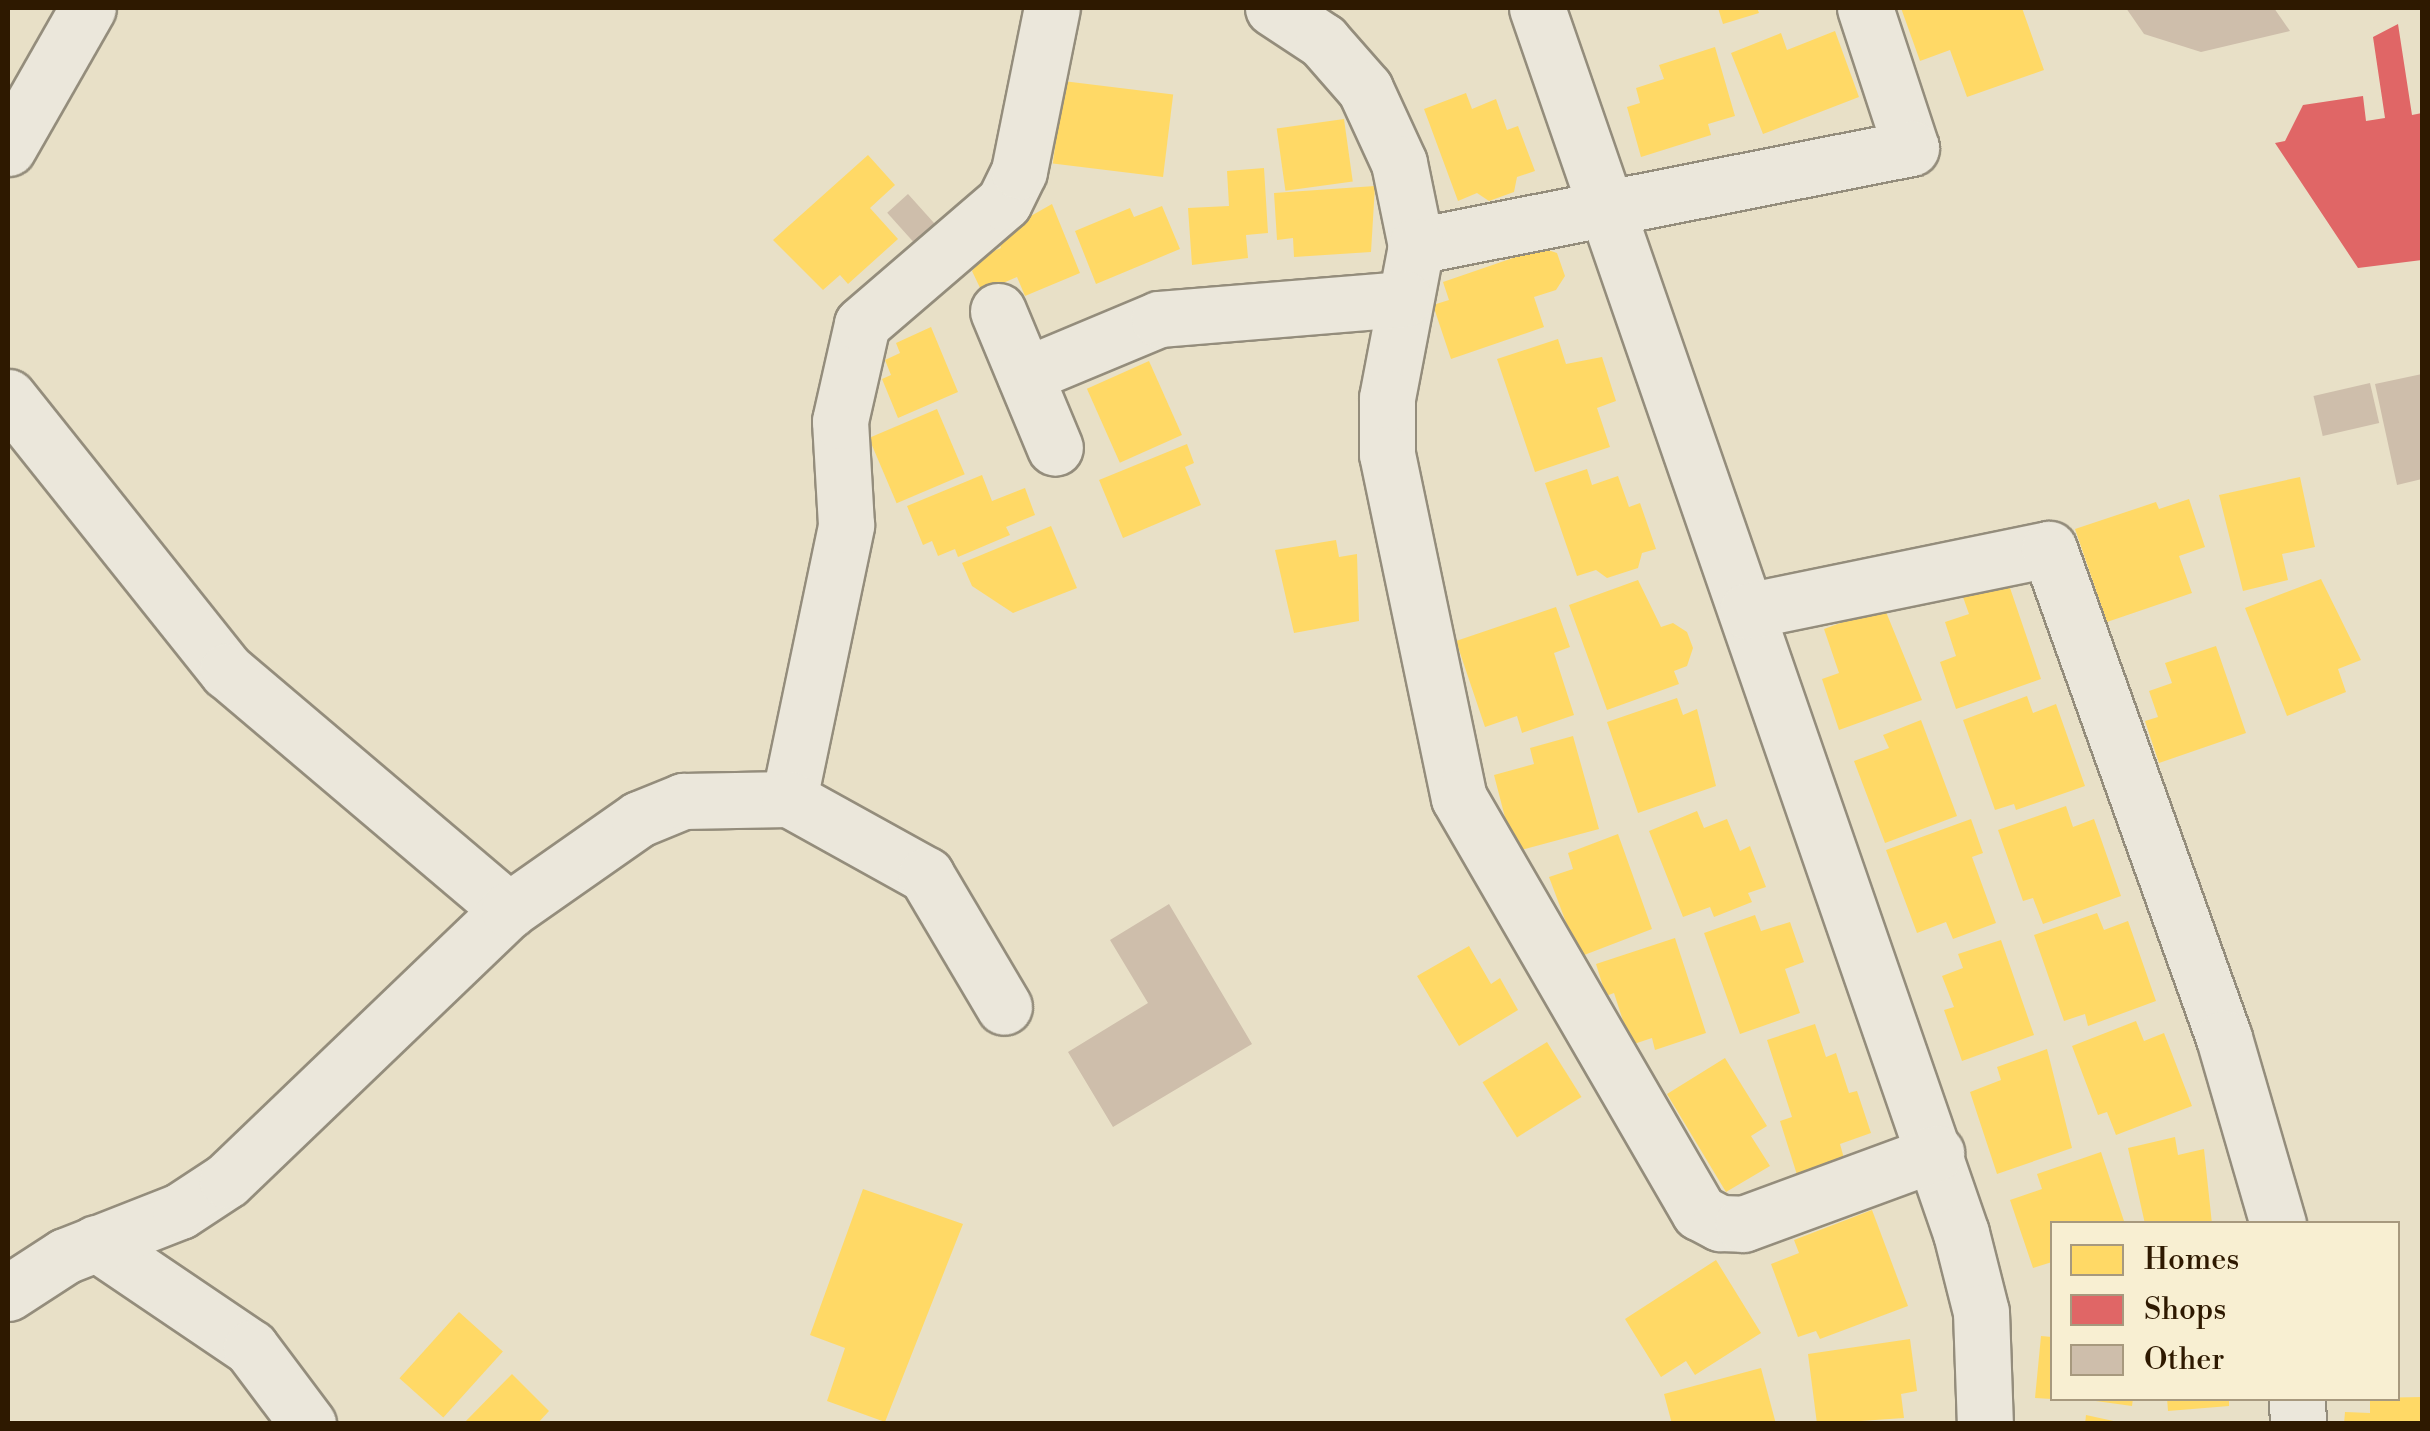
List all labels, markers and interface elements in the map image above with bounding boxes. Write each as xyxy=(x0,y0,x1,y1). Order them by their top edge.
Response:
legend xyxy=(2050,1221,2400,1401)
text: Homes xyxy=(2144,1241,2239,1279)
text: Shops xyxy=(2144,1291,2226,1329)
text: Other xyxy=(2144,1341,2224,1379)

